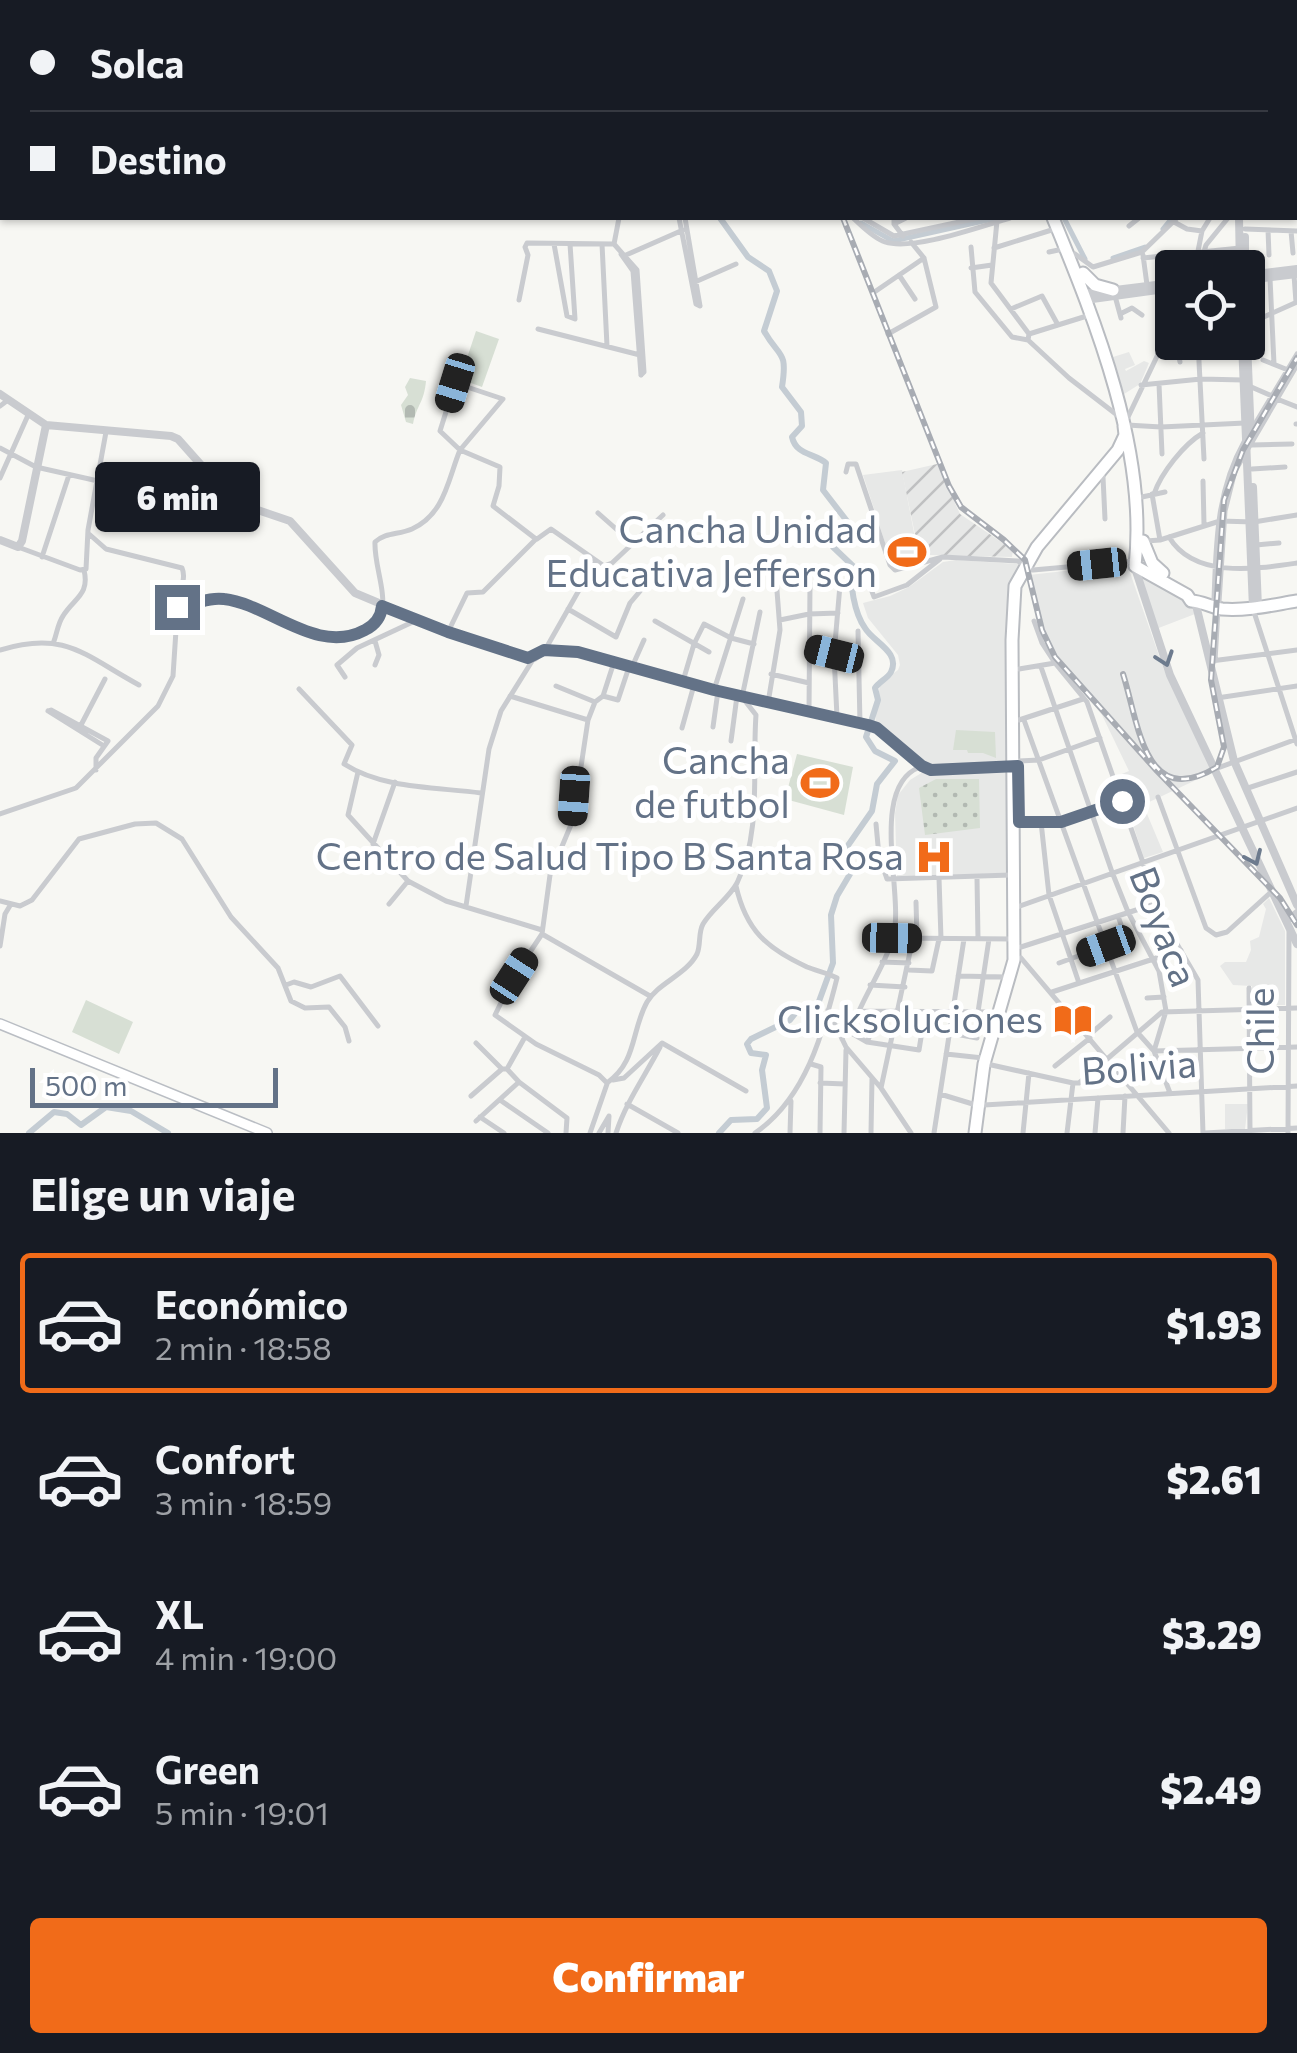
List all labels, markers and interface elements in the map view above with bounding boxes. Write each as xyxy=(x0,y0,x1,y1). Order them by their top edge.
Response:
text: Solca xyxy=(90,39,184,86)
text: Destino xyxy=(90,135,227,182)
map controls xyxy=(1155,250,1265,360)
button: locate xyxy=(1155,250,1265,360)
car xyxy=(432,350,478,416)
callout: 6 min xyxy=(94,462,260,532)
text: 6 min xyxy=(137,477,218,517)
place label: Cancha Unidad Educativa Jefferson xyxy=(546,504,877,595)
sports icon: Cancha Unidad Educativa Jefferson xyxy=(886,531,928,573)
car xyxy=(1066,546,1128,582)
route end xyxy=(155,585,200,630)
car xyxy=(801,632,867,676)
one-way arrow xyxy=(1153,649,1173,666)
place label: Cancha de futbol xyxy=(634,735,790,826)
sports icon: Cancha de futbol xyxy=(799,762,841,804)
car xyxy=(557,765,591,827)
route start xyxy=(1100,779,1145,824)
place label: Centro de Salud Tipo B Santa Rosa xyxy=(316,831,904,878)
hospital icon: Centro de Salud Tipo B Santa Rosa xyxy=(913,836,955,878)
one-way arrow xyxy=(1242,848,1262,866)
street label: Boyaca xyxy=(1121,860,1210,993)
car xyxy=(862,922,922,954)
car xyxy=(1073,922,1139,970)
car xyxy=(485,943,543,1009)
street label: Chile xyxy=(1235,987,1282,1075)
place label: Clicksoluciones xyxy=(777,994,1043,1041)
library icon: Clicksoluciones xyxy=(1052,999,1094,1041)
street label: Bolivia xyxy=(1079,1038,1198,1093)
scale bar xyxy=(30,1063,278,1108)
text: 500 m xyxy=(45,1068,127,1102)
text: Elige un viaje xyxy=(30,1165,295,1220)
icon: car xyxy=(35,1278,125,1368)
text: Económico xyxy=(155,1280,348,1327)
text: $1.93 xyxy=(1166,1300,1262,1347)
text: 2 min · 18:58 xyxy=(155,1327,332,1367)
icon: car xyxy=(35,1433,125,1523)
text: Confort xyxy=(155,1435,295,1482)
text: $2.61 xyxy=(1166,1455,1262,1502)
text: 3 min · 18:59 xyxy=(155,1482,332,1522)
icon: car xyxy=(35,1588,125,1678)
text: XL xyxy=(155,1590,204,1637)
text: $3.29 xyxy=(1162,1610,1262,1657)
text: 4 min · 19:00 xyxy=(155,1637,337,1677)
icon: car xyxy=(35,1743,125,1833)
text: Green xyxy=(155,1745,260,1792)
text: $2.49 xyxy=(1160,1765,1262,1812)
text: 5 min · 19:01 xyxy=(155,1792,329,1832)
button: Confirmar xyxy=(30,1918,1267,2033)

